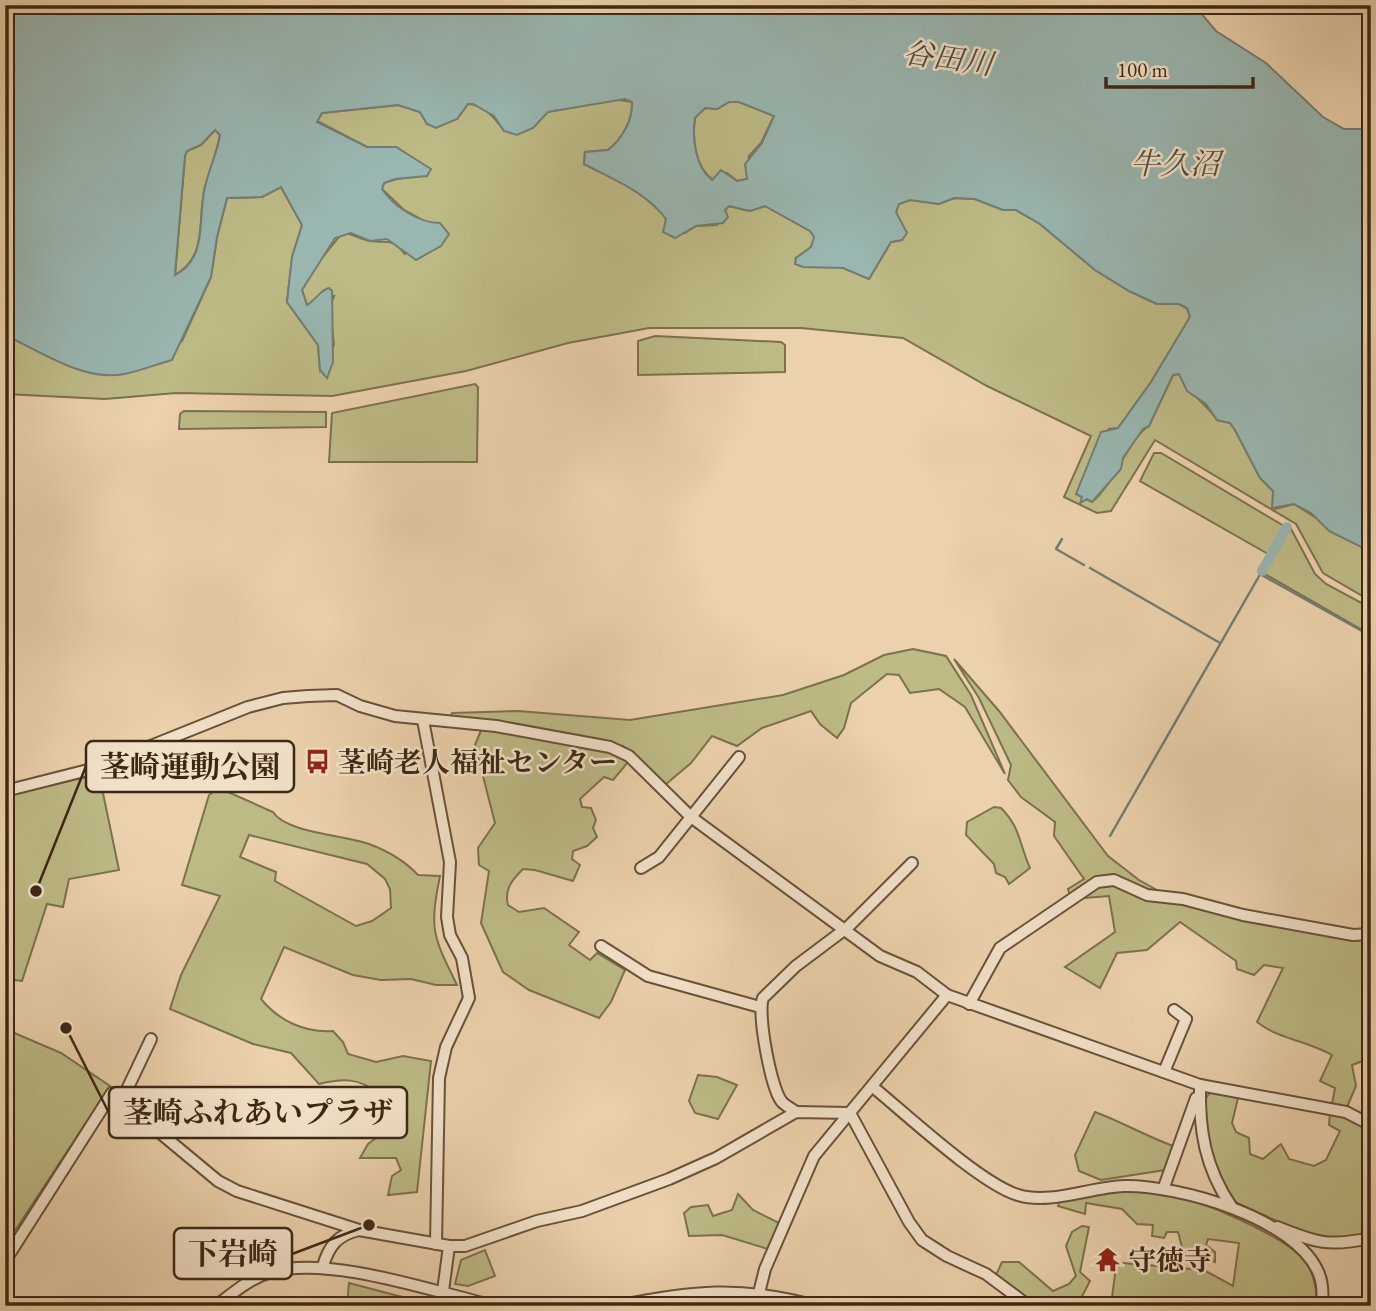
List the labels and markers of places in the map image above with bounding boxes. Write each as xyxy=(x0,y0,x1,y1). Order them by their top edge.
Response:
callout: 茎崎運動公園 xyxy=(86,741,294,792)
place label: 茎崎老人福祉センター xyxy=(338,744,617,780)
bus stop icon: 茎崎老人福祉センター xyxy=(304,748,332,776)
callout: 茎崎ふれあいプラザ xyxy=(109,1087,407,1138)
callout: 下岩崎 xyxy=(174,1228,292,1279)
place label: 守徳寺 xyxy=(1128,1242,1212,1278)
temple icon: 守徳寺 xyxy=(1094,1246,1122,1274)

